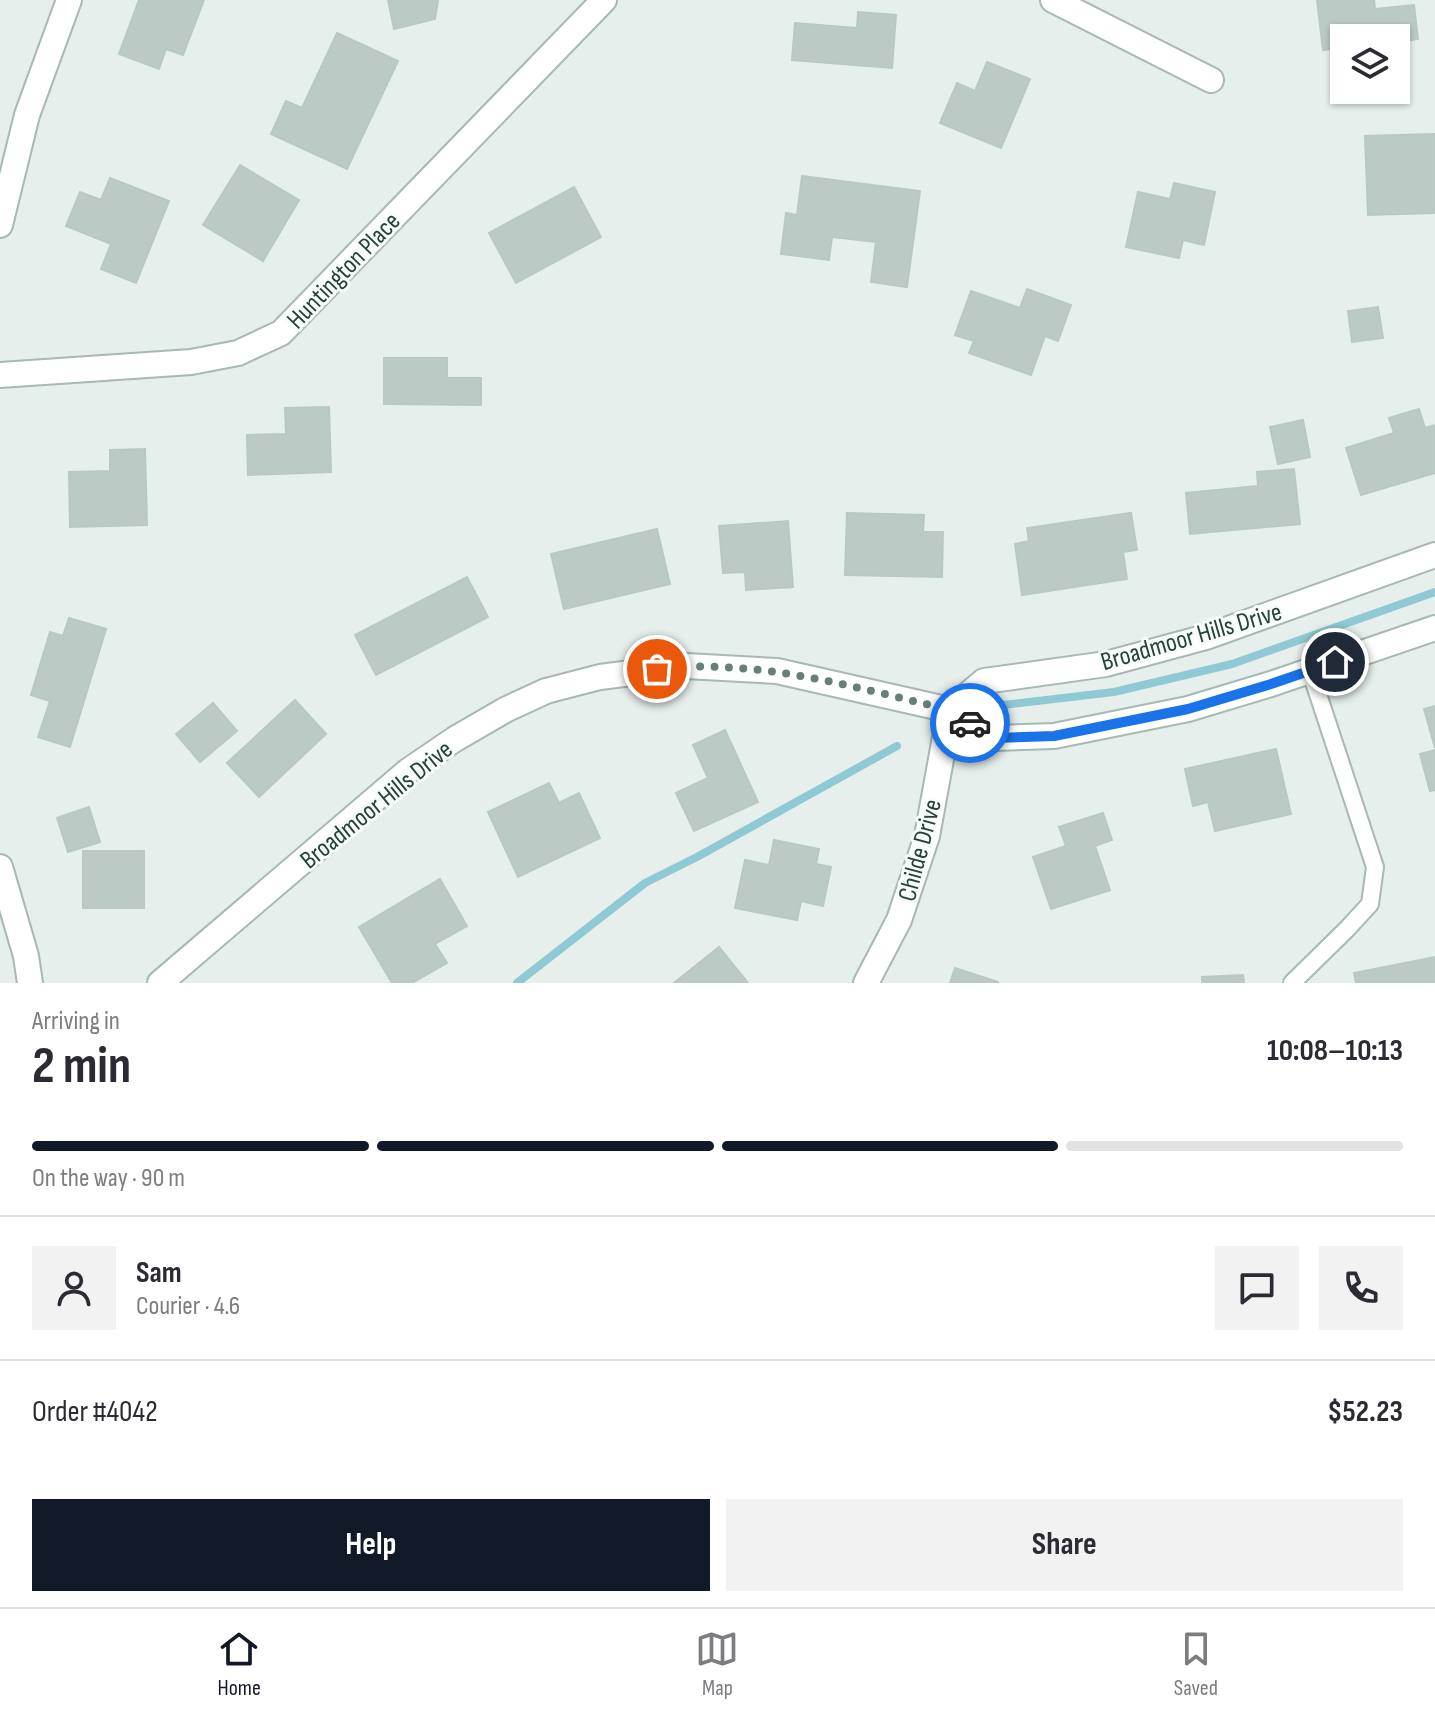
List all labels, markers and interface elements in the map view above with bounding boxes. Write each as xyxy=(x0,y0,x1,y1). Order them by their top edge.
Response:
map controls xyxy=(1330,24,1410,104)
button: layers xyxy=(1330,24,1410,104)
street label: Huntington Place xyxy=(281,206,407,336)
street label: Broadmoor Hills Drive xyxy=(1097,597,1285,678)
pin xyxy=(1301,628,1369,696)
pin xyxy=(623,635,691,703)
icon: home xyxy=(1313,640,1357,684)
icon: bag xyxy=(635,647,679,691)
courier xyxy=(930,683,1010,763)
icon: car xyxy=(948,701,992,745)
street label: Broadmoor Hills Drive xyxy=(295,734,459,876)
street label: Childe Drive xyxy=(892,796,949,905)
text: Arriving in xyxy=(32,1006,120,1037)
text: 10:08–10:13 xyxy=(1267,1033,1403,1069)
text: 2 min xyxy=(32,1035,131,1098)
text: On the way · 90 m xyxy=(32,1163,185,1194)
button: person xyxy=(32,1246,116,1330)
button: chat xyxy=(1215,1246,1299,1330)
button: phone xyxy=(1319,1246,1403,1330)
text: Sam xyxy=(136,1255,182,1291)
text: Courier · 4.6 xyxy=(136,1291,240,1322)
text: Order #4042 xyxy=(32,1394,158,1430)
text: $52.23 xyxy=(1327,1394,1403,1430)
button: Help xyxy=(32,1499,710,1591)
button: Share xyxy=(726,1499,1403,1591)
tab: Home xyxy=(217,1627,261,1702)
tab: Map xyxy=(695,1627,739,1702)
tab: Saved xyxy=(1174,1627,1218,1702)

